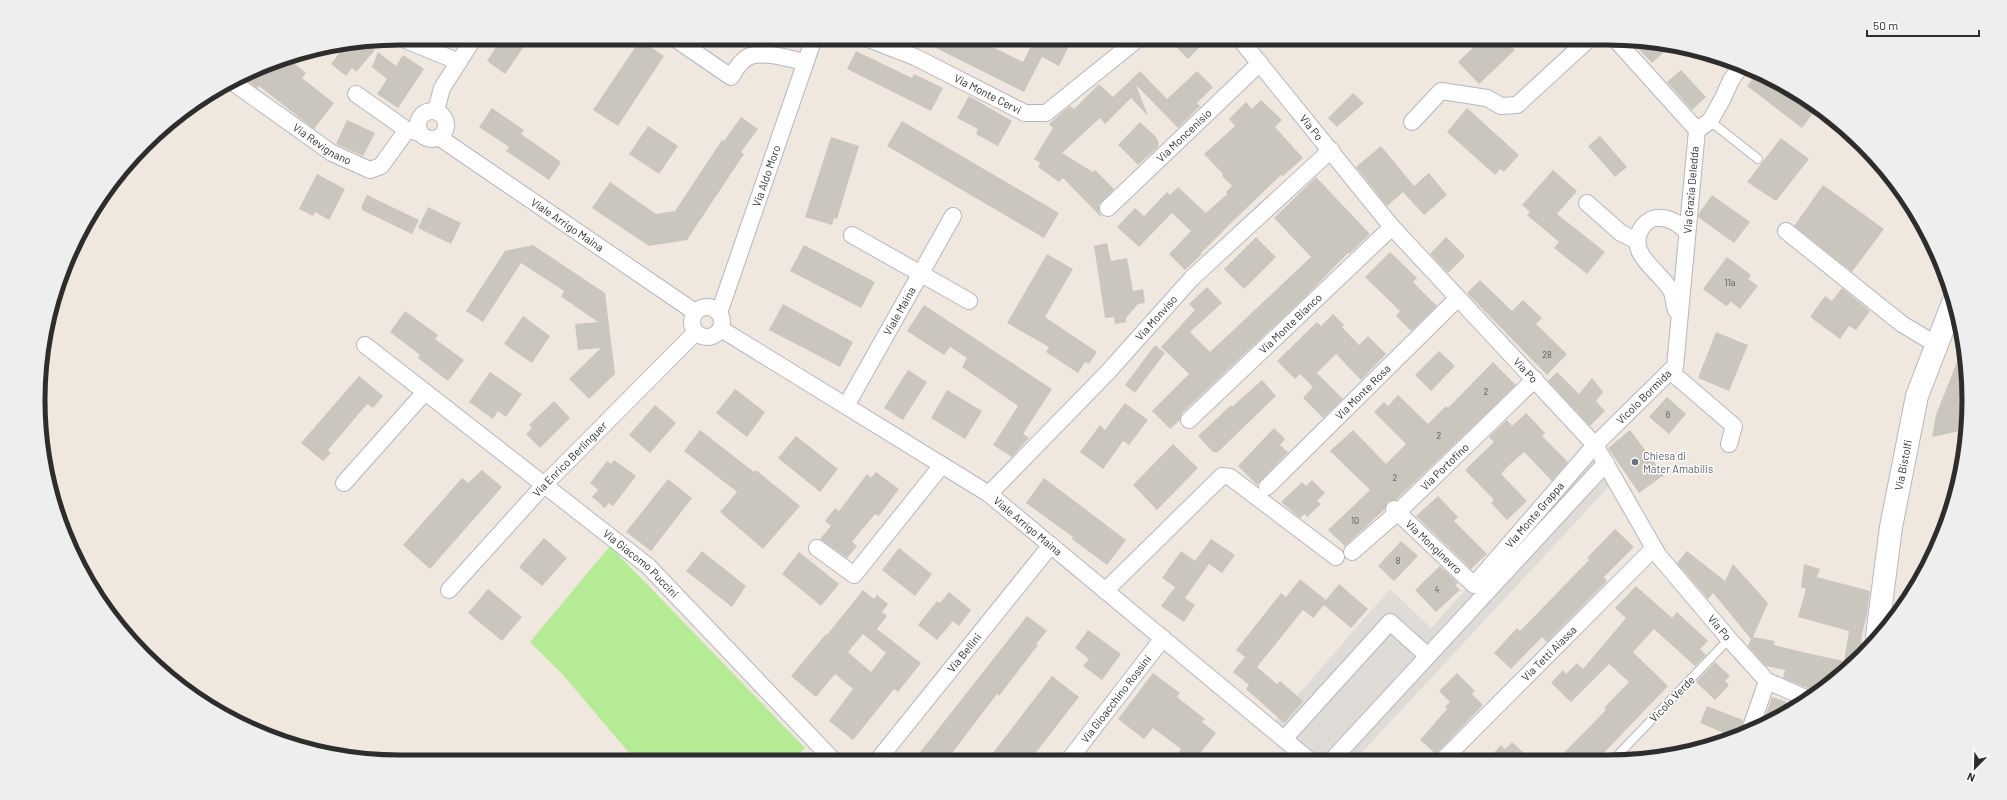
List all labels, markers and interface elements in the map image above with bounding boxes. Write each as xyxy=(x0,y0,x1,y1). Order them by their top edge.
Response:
scale bar xyxy=(1867,12,1979,38)
text: 50 m xyxy=(1873,18,1898,32)
street label: Via Monte Cervi xyxy=(952,71,1024,116)
street label: Via Moncenisio xyxy=(1153,106,1214,164)
street label: Via Po xyxy=(1297,112,1326,143)
street label: Via Revignano xyxy=(291,120,354,167)
street label: Via Aldo Moro xyxy=(749,143,783,208)
street label: Via Grazia Deledda xyxy=(1680,146,1701,234)
street label: Viale Arrigo Maina xyxy=(529,195,606,254)
house number: 11a xyxy=(1725,277,1735,288)
street label: Viale Maina xyxy=(880,284,918,337)
street label: Via Monte Bianco xyxy=(1256,290,1324,356)
street label: Via Monviso xyxy=(1132,292,1180,343)
house number: 28 xyxy=(1542,349,1552,360)
street label: Via Po xyxy=(1511,355,1541,385)
street label: Via Monte Rosa xyxy=(1332,362,1393,422)
street label: Vicolo Bormida xyxy=(1613,366,1674,426)
house number: 2 xyxy=(1484,386,1489,397)
house number: 6 xyxy=(1666,409,1671,420)
street label: Via Enrico Berlinguer xyxy=(530,419,609,499)
house number: 2 xyxy=(1437,430,1442,441)
street label: Via Bistolfi xyxy=(1891,439,1914,491)
street label: Via Portofino xyxy=(1418,440,1471,493)
place label: Chiesa di Mater Amabilis xyxy=(1643,449,1713,475)
marker: Chiesa di Mater Amabilis xyxy=(1630,457,1640,467)
house number: 2 xyxy=(1393,472,1398,483)
street label: Via Monte Grappa xyxy=(1502,479,1566,550)
street label: Viale Arrigo Maina xyxy=(991,494,1065,558)
house number: 10 xyxy=(1351,515,1359,526)
street label: Via Monginevro xyxy=(1403,517,1465,576)
street label: Via Giacomo Puccini xyxy=(601,526,682,600)
house number: 8 xyxy=(1396,555,1401,566)
house number: 4 xyxy=(1435,584,1440,595)
street label: Via Po xyxy=(1705,612,1734,643)
street label: Via Tetti Aiassa xyxy=(1519,623,1579,683)
street label: Via Bellini xyxy=(944,630,984,675)
street label: Via Gioacchino Rossini xyxy=(1078,652,1154,745)
street label: Vicolo Verde xyxy=(1646,673,1697,725)
north arrow xyxy=(1955,748,1995,788)
text: N xyxy=(1965,770,1977,785)

